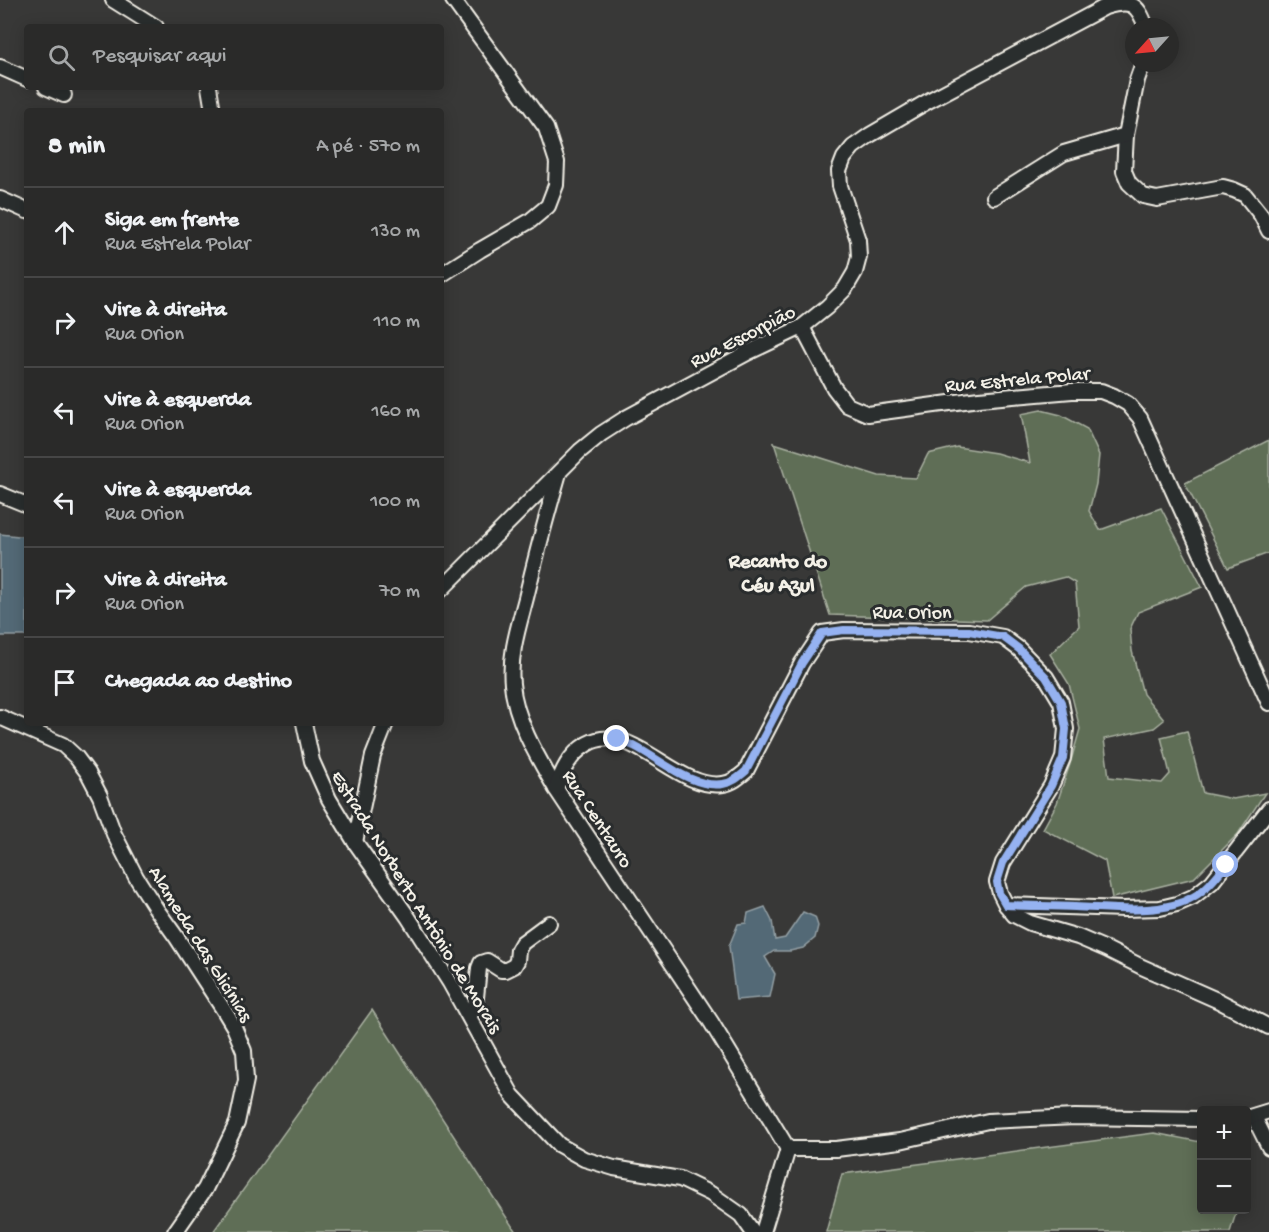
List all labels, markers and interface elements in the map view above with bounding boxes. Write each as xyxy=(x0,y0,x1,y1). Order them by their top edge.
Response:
north arrow xyxy=(1125,18,1179,72)
search box xyxy=(24,24,444,90)
icon: search xyxy=(45,41,78,74)
text: Pesquisar aqui xyxy=(93,44,227,70)
text: 8 min xyxy=(48,132,105,163)
text: A pé · 570 m xyxy=(316,136,420,159)
text: Siga em frente xyxy=(105,208,239,234)
icon: ahead xyxy=(48,216,81,249)
text: 130 m xyxy=(371,221,420,244)
text: Rua Estrela Polar xyxy=(105,234,250,257)
text: Vire à direita xyxy=(105,298,227,324)
street label: Rua Escorpião xyxy=(687,302,800,375)
icon: right xyxy=(48,306,81,339)
text: 110 m xyxy=(374,311,420,334)
text: Rua Orion xyxy=(105,324,184,347)
street label: Rua Estrela Polar xyxy=(944,364,1093,399)
text: Vire à esquerda xyxy=(105,388,251,414)
icon: left xyxy=(48,396,81,429)
text: 160 m xyxy=(371,401,420,424)
text: Rua Orion xyxy=(105,414,184,437)
text: Vire à esquerda xyxy=(105,478,251,504)
icon: left xyxy=(48,486,81,519)
text: 100 m xyxy=(370,491,420,514)
text: Rua Orion xyxy=(105,504,184,527)
district label: Recanto do Céu Azul xyxy=(728,551,827,600)
text: Vire à direita xyxy=(105,568,227,594)
icon: right xyxy=(48,576,81,609)
text: 70 m xyxy=(379,581,420,604)
text: Rua Orion xyxy=(105,594,184,617)
street label: Rua Orion xyxy=(872,603,952,626)
icon: arrive xyxy=(48,666,81,699)
text: Chegada ao destino xyxy=(105,669,292,695)
route end xyxy=(603,725,629,751)
street label: Rua Centauro xyxy=(556,766,636,873)
street label: Estrada Norberto Antônio de Morais xyxy=(324,767,506,1039)
route start xyxy=(1212,851,1238,877)
street label: Alameda das Glicínias xyxy=(142,863,257,1027)
map controls xyxy=(1197,1106,1251,1214)
button: + xyxy=(1197,1106,1251,1160)
button: − xyxy=(1197,1160,1251,1214)

